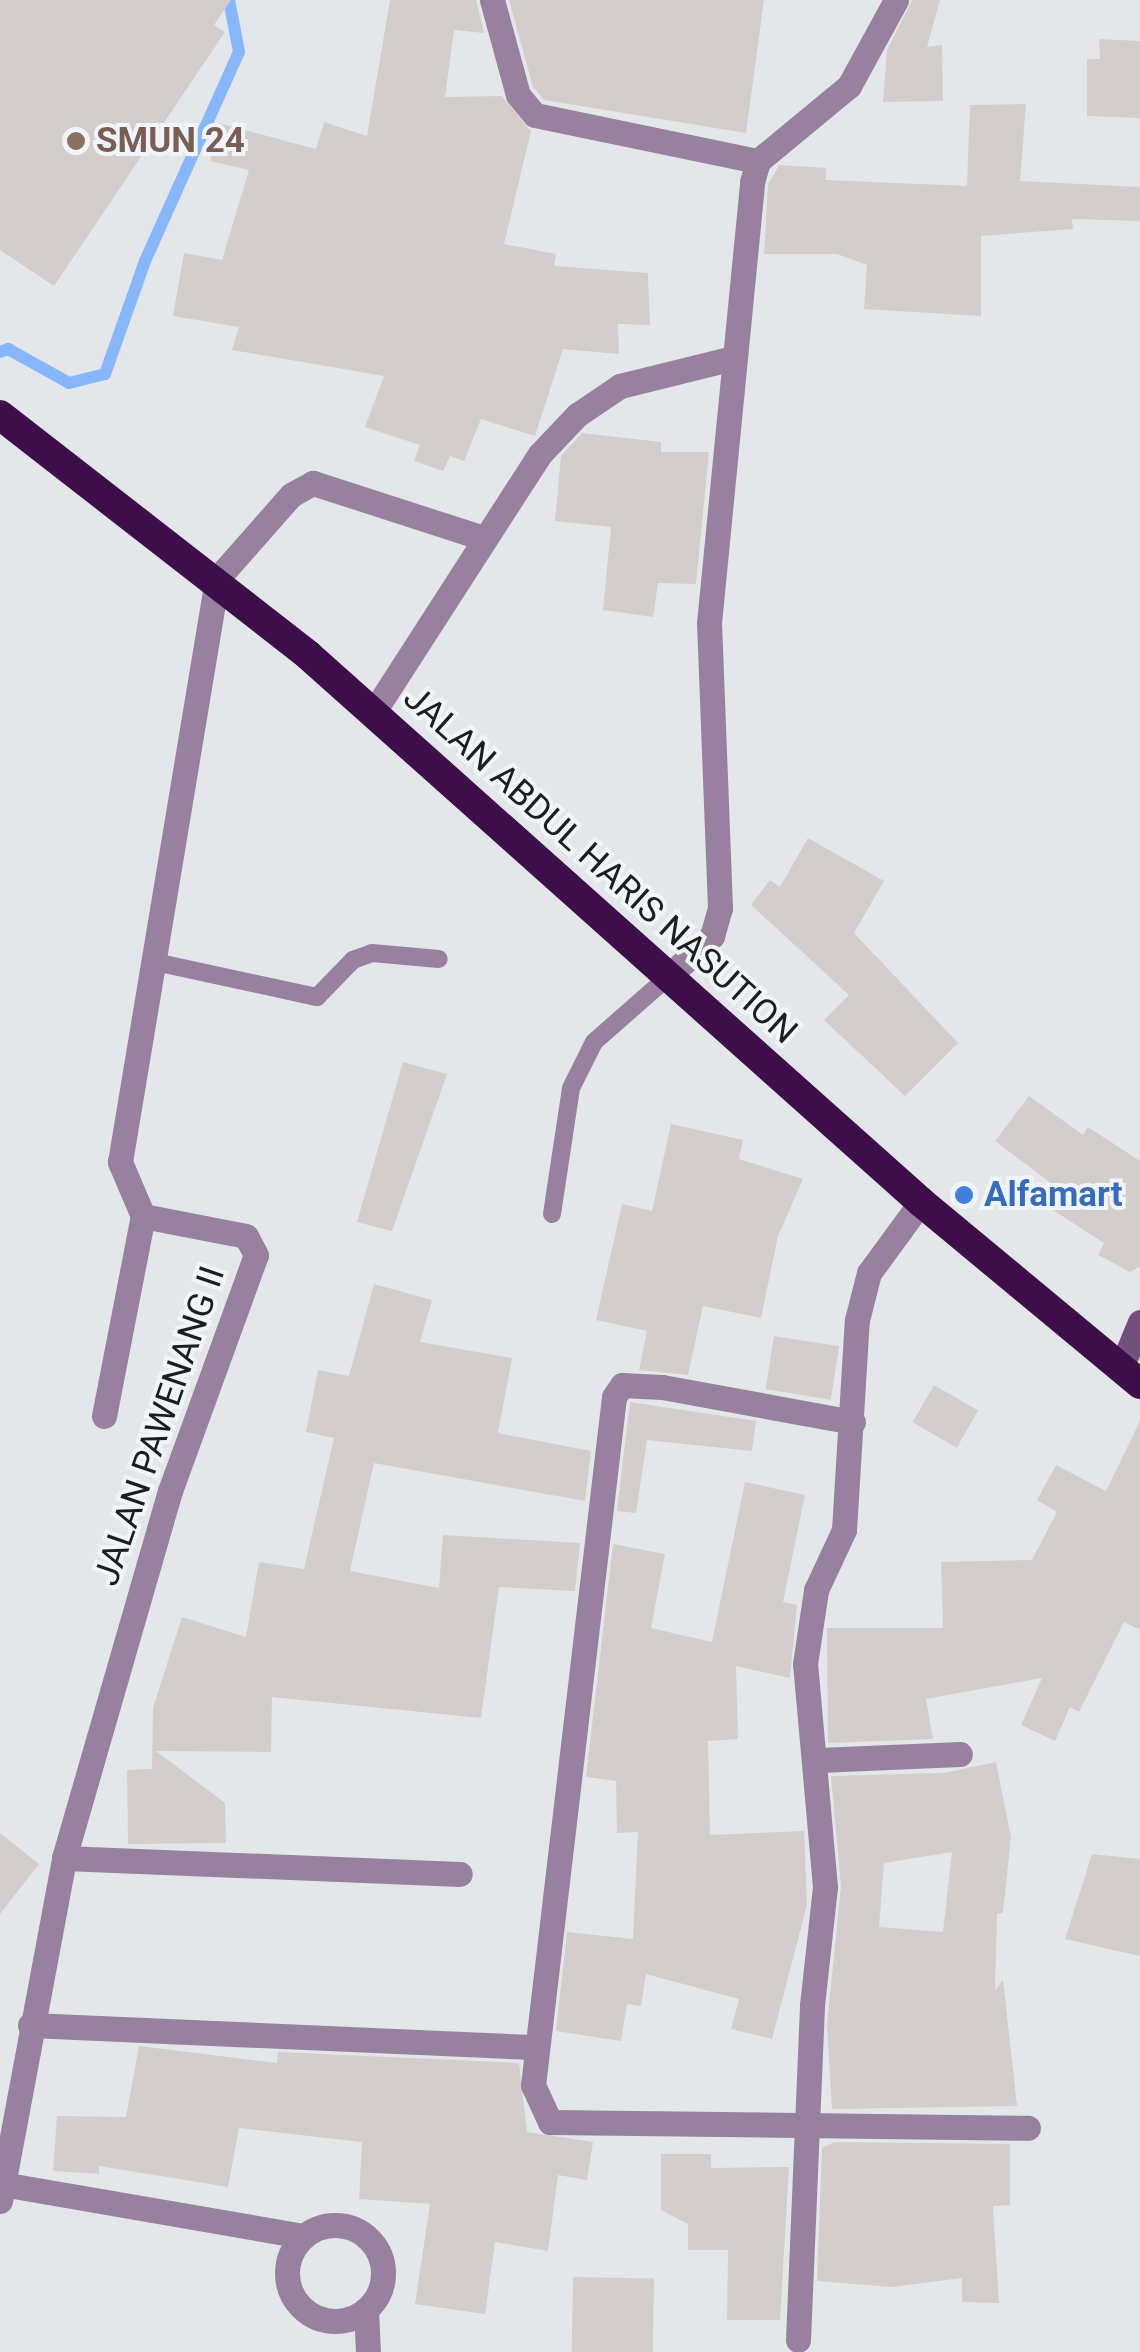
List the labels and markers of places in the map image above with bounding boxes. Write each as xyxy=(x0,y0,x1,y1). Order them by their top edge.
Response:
place label: SMUN 24 xyxy=(96,120,245,162)
marker: SMUN 24 xyxy=(65,130,87,152)
place label: Alfamart xyxy=(984,1174,1123,1216)
marker: Alfamart xyxy=(953,1184,975,1206)

